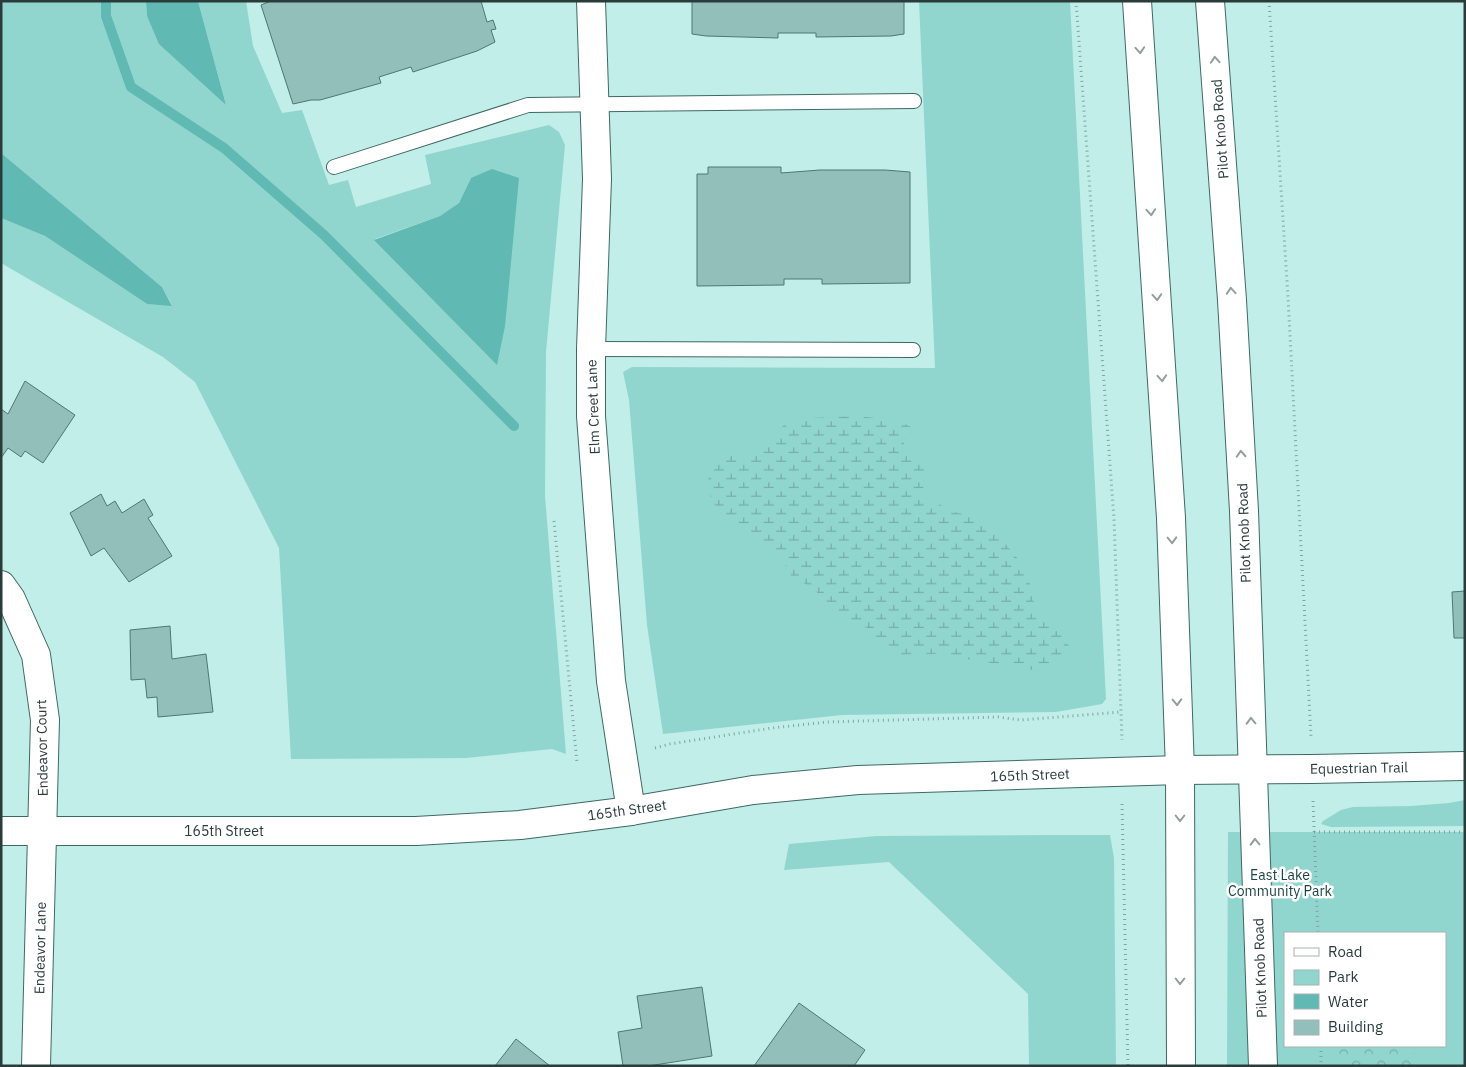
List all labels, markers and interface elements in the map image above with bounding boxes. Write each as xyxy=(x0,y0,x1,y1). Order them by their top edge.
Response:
one-way arrow xyxy=(1135,46,1146,54)
one-way arrow xyxy=(1209,55,1220,63)
street label: Pilot Knob Road xyxy=(1208,78,1232,180)
one-way arrow xyxy=(1146,208,1157,216)
one-way arrow xyxy=(1226,287,1237,295)
one-way arrow xyxy=(1152,293,1163,301)
street label: Elm Creet Lane xyxy=(582,359,604,455)
one-way arrow xyxy=(1157,374,1168,382)
one-way arrow xyxy=(1235,449,1246,457)
street label: Pilot Knob Road xyxy=(1233,483,1255,583)
one-way arrow xyxy=(1166,536,1177,544)
one-way arrow xyxy=(1172,698,1183,706)
street label: Endeavor Court xyxy=(32,699,52,797)
one-way arrow xyxy=(1246,717,1256,724)
street label: Equestrian Trail xyxy=(1310,758,1408,778)
street label: 165th Street xyxy=(990,765,1070,785)
street label: 165th Street xyxy=(586,796,668,824)
one-way arrow xyxy=(1175,815,1185,823)
street label: 165th Street xyxy=(184,822,264,840)
one-way arrow xyxy=(1250,838,1260,846)
park label: East Lake Community Park xyxy=(1228,866,1333,900)
street label: Endeavor Lane xyxy=(30,901,50,994)
street label: Pilot Knob Road xyxy=(1249,918,1271,1018)
legend xyxy=(1284,932,1446,1047)
text: Road xyxy=(1328,942,1363,961)
text: Park xyxy=(1328,967,1358,986)
one-way arrow xyxy=(1175,978,1185,985)
text: Water xyxy=(1328,992,1369,1011)
text: Building xyxy=(1328,1017,1383,1036)

